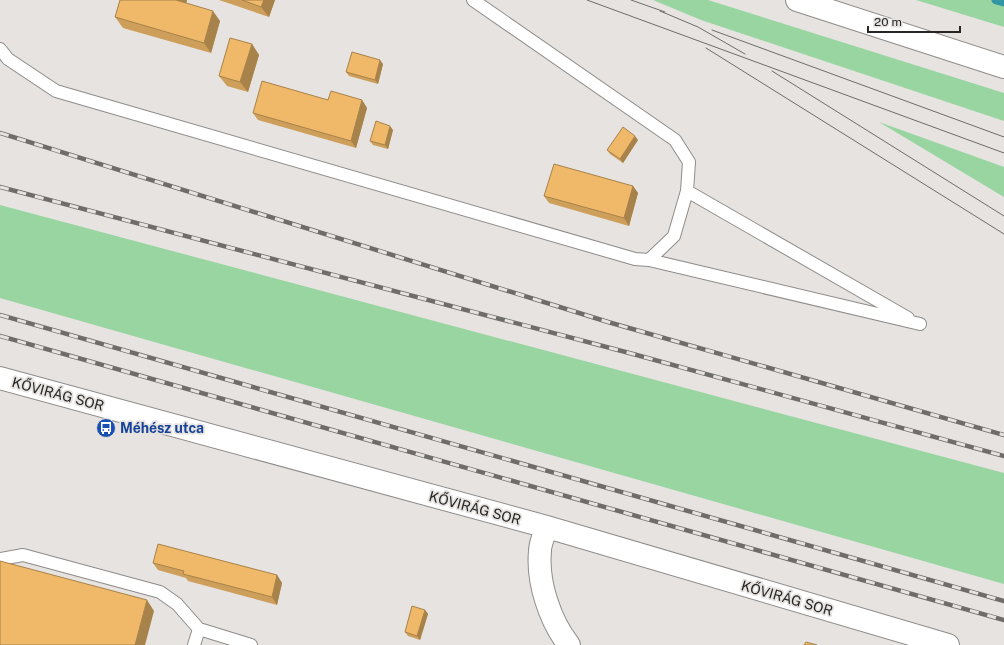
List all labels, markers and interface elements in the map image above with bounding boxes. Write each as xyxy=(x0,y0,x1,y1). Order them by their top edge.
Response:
scale bar xyxy=(868,8,960,34)
text: 20 m xyxy=(874,15,902,29)
street label: KŐVIRÁG SOR xyxy=(10,372,106,414)
bus stop icon: Méhész utca xyxy=(95,417,117,439)
place label: Méhész utca xyxy=(120,420,204,436)
street label: KŐVIRÁG SOR xyxy=(427,486,523,528)
street label: KŐVIRÁG SOR xyxy=(739,575,835,619)

